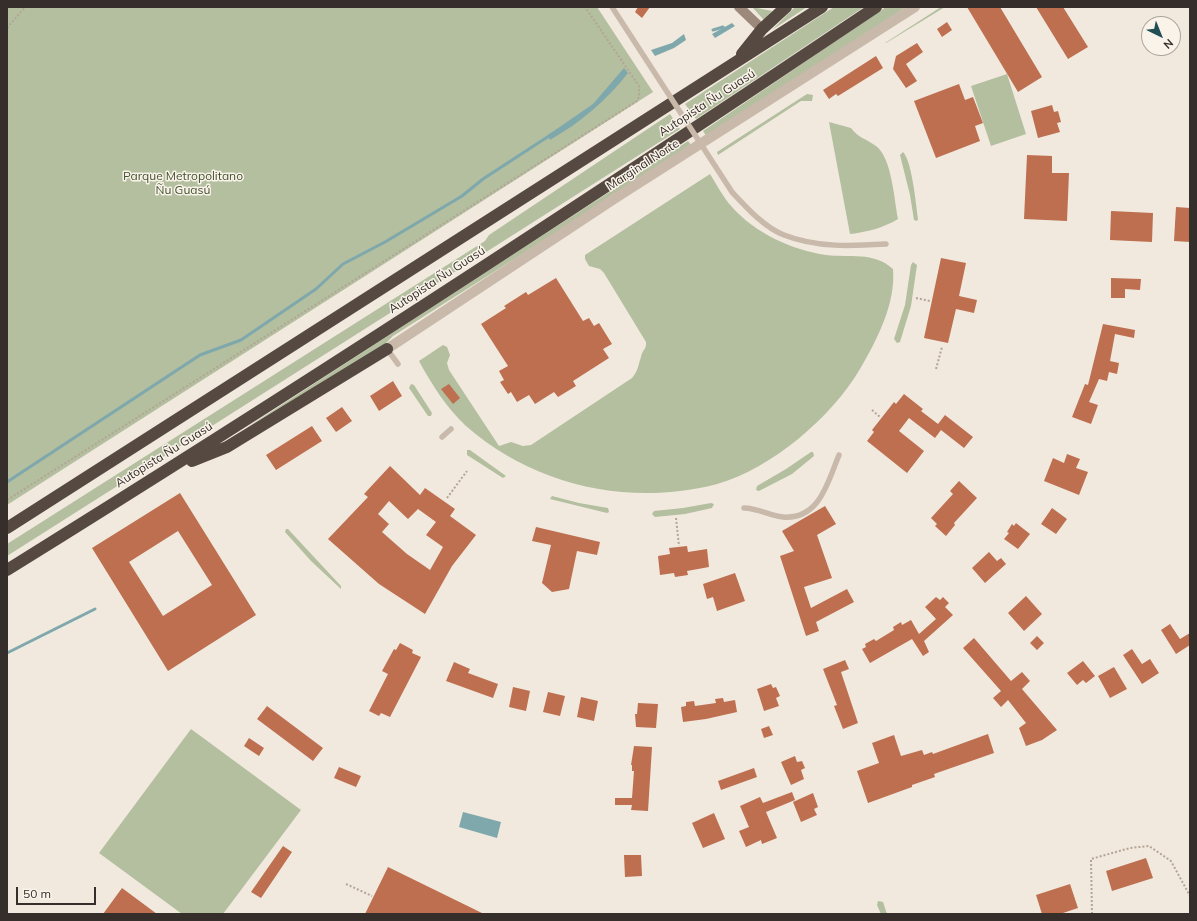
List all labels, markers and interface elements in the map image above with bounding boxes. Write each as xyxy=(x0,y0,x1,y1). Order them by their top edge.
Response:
north arrow xyxy=(1141,16,1181,56)
text: N xyxy=(1161,36,1176,52)
street label: Autopista Ñu Guasú xyxy=(656,66,758,140)
street label: Marginal Norte xyxy=(604,136,682,194)
park label: Parque Metropolitano Ñu Guasú xyxy=(123,169,243,197)
street label: Autopista Ñu Guasú xyxy=(386,243,488,317)
street label: Autopista Ñu Guasú xyxy=(113,419,215,491)
scale bar xyxy=(18,879,98,905)
text: 50 m xyxy=(23,886,51,901)

